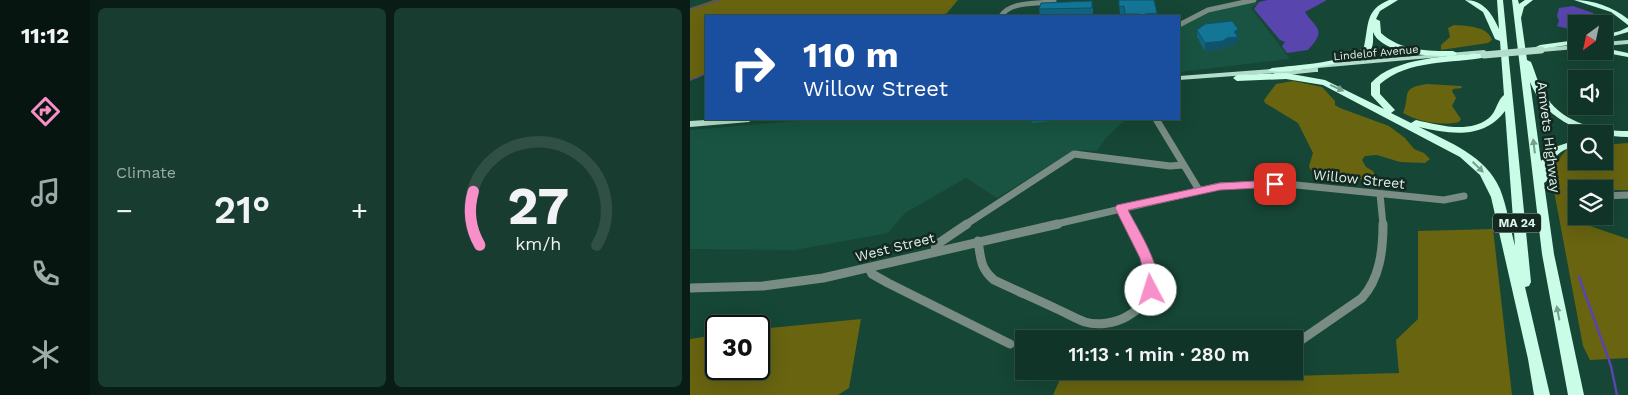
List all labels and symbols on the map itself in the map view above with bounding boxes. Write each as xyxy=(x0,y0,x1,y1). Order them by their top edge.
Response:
north arrow xyxy=(1568,15,1612,60)
street label: Lindelof Avenue xyxy=(1333,43,1419,63)
street label: Amvets Highway xyxy=(1534,81,1564,194)
one-way arrow xyxy=(1330,85,1344,93)
one-way arrow xyxy=(1530,137,1538,153)
one-way arrow xyxy=(1472,161,1484,173)
pin xyxy=(1254,163,1296,205)
street label: Willow Street xyxy=(1312,166,1406,192)
road number: MA 24 xyxy=(1493,214,1541,232)
street label: West Street xyxy=(854,229,936,265)
position arrow xyxy=(1124,263,1176,315)
one-way arrow xyxy=(1554,305,1562,321)
speed limit sign: 30 xyxy=(705,315,770,380)

